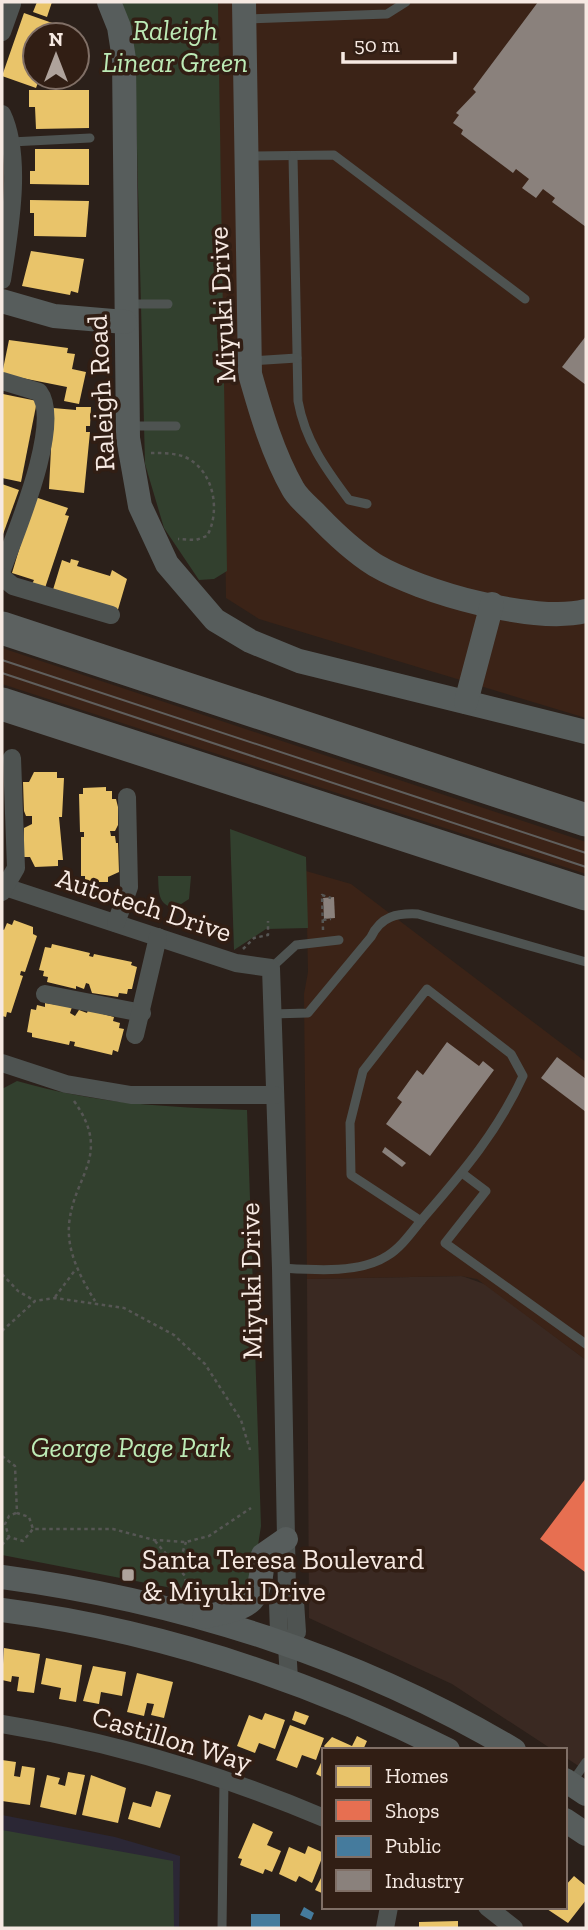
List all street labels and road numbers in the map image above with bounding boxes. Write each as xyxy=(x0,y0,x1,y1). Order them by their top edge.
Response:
street label: Miyuki Drive xyxy=(201,226,243,384)
street label: Raleigh Road xyxy=(80,314,122,472)
street label: Autotech Drive xyxy=(52,861,236,949)
street label: Miyuki Drive xyxy=(233,1202,269,1360)
street label: Castillon Way xyxy=(88,1699,256,1779)

